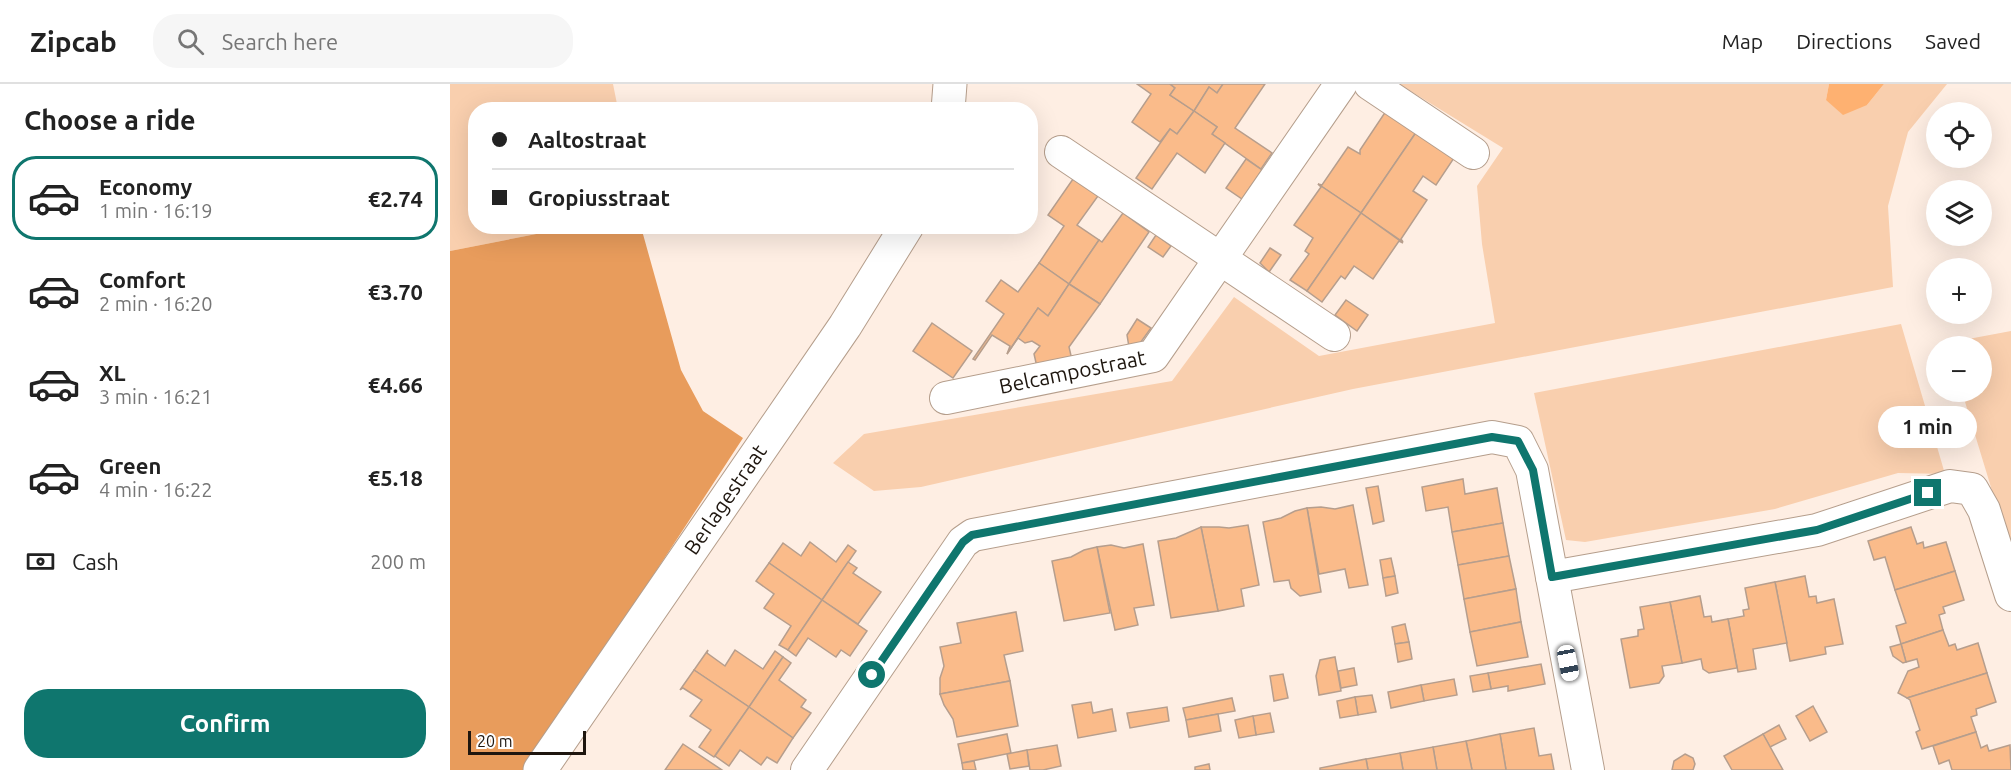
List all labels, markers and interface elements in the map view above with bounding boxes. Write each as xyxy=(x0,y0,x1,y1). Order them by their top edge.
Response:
search box xyxy=(153,14,573,68)
icon: search xyxy=(174,25,207,58)
text: Zipcab xyxy=(30,26,117,57)
text: Search here xyxy=(222,29,338,54)
text: Map xyxy=(1722,29,1763,53)
text: Directions xyxy=(1796,29,1892,53)
text: Saved xyxy=(1925,29,1981,53)
map controls xyxy=(1926,102,1992,402)
button: locate xyxy=(1926,102,1992,168)
text: Choose a ride xyxy=(24,105,196,135)
text: Aaltostraat xyxy=(528,127,646,152)
icon: car xyxy=(27,171,81,225)
text: Economy xyxy=(99,174,192,199)
button: layers xyxy=(1926,180,1992,246)
text: Gropiusstraat xyxy=(528,185,670,210)
text: €2.74 xyxy=(368,186,423,211)
text: 1 min · 16:19 xyxy=(99,199,213,222)
button: + xyxy=(1926,258,1992,324)
icon: car xyxy=(27,264,81,318)
text: Comfort xyxy=(99,267,186,292)
text: €3.70 xyxy=(368,279,423,304)
text: 2 min · 16:20 xyxy=(99,292,213,315)
button: − xyxy=(1926,336,1992,402)
street label: Belcampostraat xyxy=(997,345,1148,398)
icon: car xyxy=(27,357,81,411)
text: XL xyxy=(99,360,126,385)
text: €4.66 xyxy=(368,372,423,397)
text: 3 min · 16:21 xyxy=(99,385,213,408)
callout: 1 min xyxy=(1878,406,1978,448)
text: 1 min xyxy=(1902,415,1953,438)
street label: Berlagestraat xyxy=(679,439,771,559)
icon: car xyxy=(27,450,81,504)
text: Green xyxy=(99,453,161,478)
text: €5.18 xyxy=(368,465,423,490)
text: 4 min · 16:22 xyxy=(99,478,213,501)
route end xyxy=(1914,479,1941,506)
icon: cash xyxy=(24,545,57,578)
text: Cash xyxy=(72,549,119,574)
text: 200 m xyxy=(370,550,426,573)
car xyxy=(1556,644,1580,682)
route start xyxy=(858,661,885,688)
button: Confirm xyxy=(24,689,426,758)
scale bar xyxy=(468,728,586,756)
text: 20 m xyxy=(477,732,513,750)

